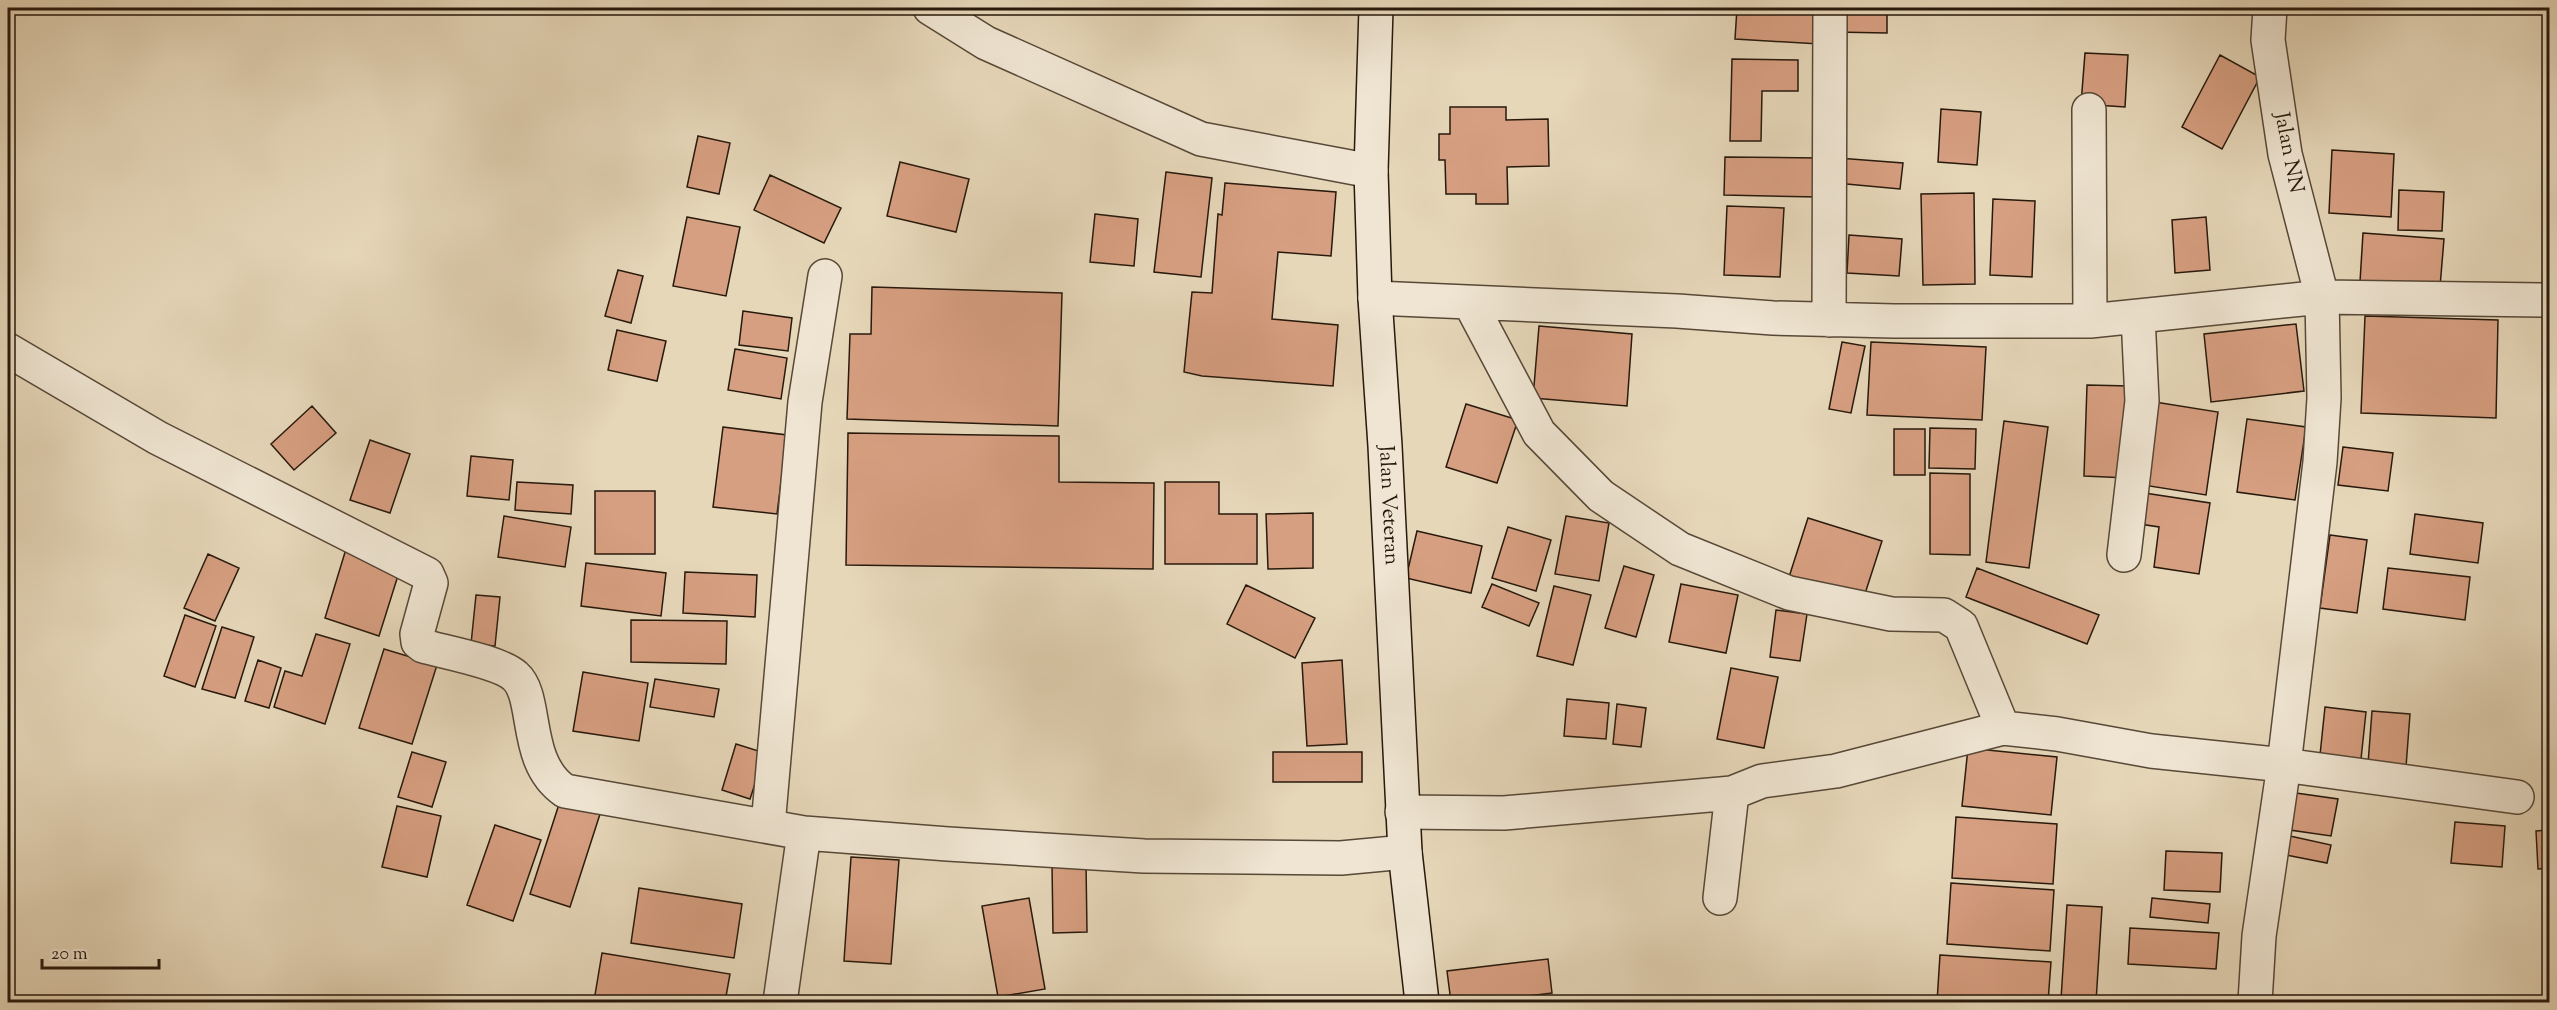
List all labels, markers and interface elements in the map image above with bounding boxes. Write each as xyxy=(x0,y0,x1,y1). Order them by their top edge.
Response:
street label: Jalan NN xyxy=(2265,109,2311,196)
street label: Jalan Veteran xyxy=(1370,444,1406,566)
scale bar xyxy=(42,932,159,970)
text: 20 m xyxy=(51,942,88,968)

